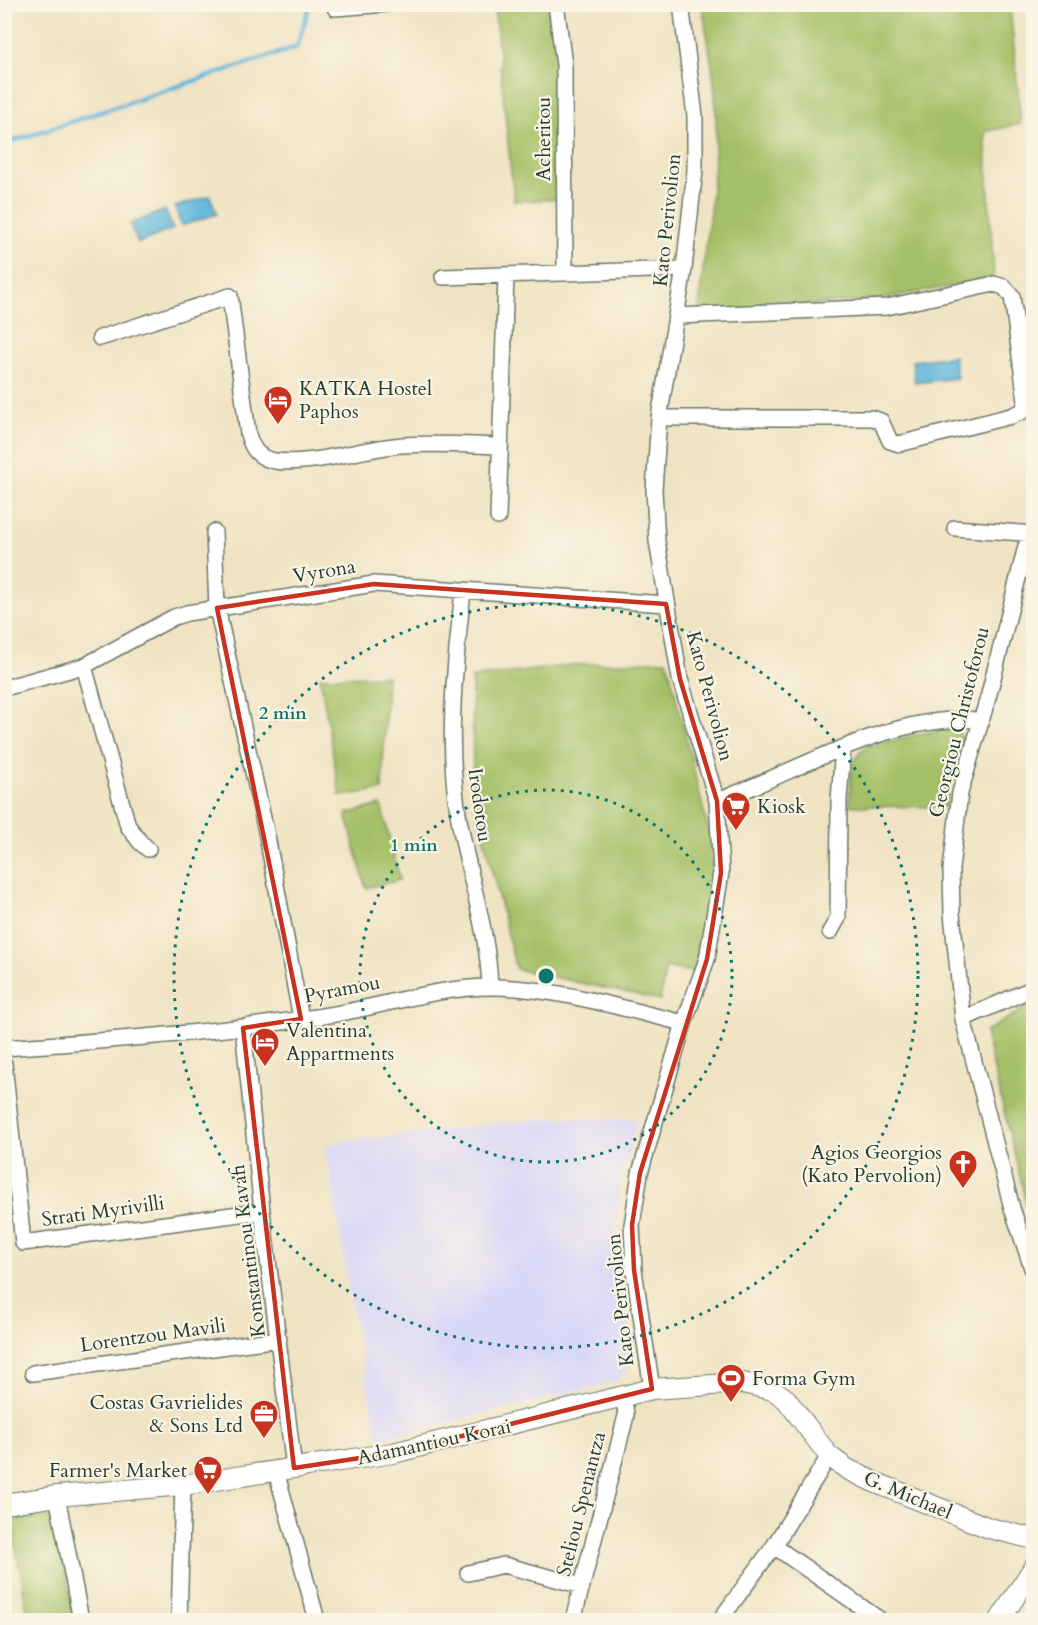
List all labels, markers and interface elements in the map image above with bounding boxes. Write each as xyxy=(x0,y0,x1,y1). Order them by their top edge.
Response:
street label: Acheritou xyxy=(530,97,557,181)
street label: Kato Perivolion xyxy=(647,151,687,288)
place label: KATKA Hostel Paphos xyxy=(299,375,432,425)
hotel icon: KATKA Hostel Paphos xyxy=(262,384,294,426)
street label: Vyrona xyxy=(291,553,358,589)
street label: Georgiou Christoforou xyxy=(922,624,996,820)
street label: Kato Perivolion xyxy=(680,628,741,765)
text: 2 min xyxy=(259,701,307,726)
street label: Irodotou xyxy=(461,766,499,844)
supermarket icon: Kiosk xyxy=(720,790,752,832)
place label: Kiosk xyxy=(757,793,806,820)
text: 1 min xyxy=(390,833,438,858)
centre of rings xyxy=(536,966,556,986)
street label: Pyramou xyxy=(302,968,382,1010)
place label: Valentina Appartments xyxy=(286,1017,394,1067)
hotel icon: Valentina Appartments xyxy=(249,1026,281,1068)
place label: Agios Georgios (Kato Pervolion) xyxy=(801,1139,942,1189)
church icon: Agios Georgios (Kato Pervolion) xyxy=(947,1148,979,1190)
street label: Konstantinou Kavafi xyxy=(224,1163,272,1339)
street label: Strati Myrivilli xyxy=(40,1189,166,1233)
street label: Kato Perivolion xyxy=(600,1231,640,1368)
street label: Lorentzou Mavili xyxy=(78,1311,228,1359)
sports icon: Forma Gym xyxy=(715,1362,747,1404)
place label: Forma Gym xyxy=(752,1365,856,1392)
place label: Costas Gavrielides & Sons Ltd xyxy=(89,1389,243,1439)
office icon: Costas Gavrielides & Sons Ltd xyxy=(248,1398,280,1440)
street label: Adamantiou Korai xyxy=(355,1412,514,1472)
street label: Steliou Spenantza xyxy=(550,1428,612,1579)
supermarket icon: Farmer's Market xyxy=(192,1454,224,1496)
place label: Farmer's Market xyxy=(49,1457,188,1484)
street label: G. Michael xyxy=(860,1464,956,1526)

